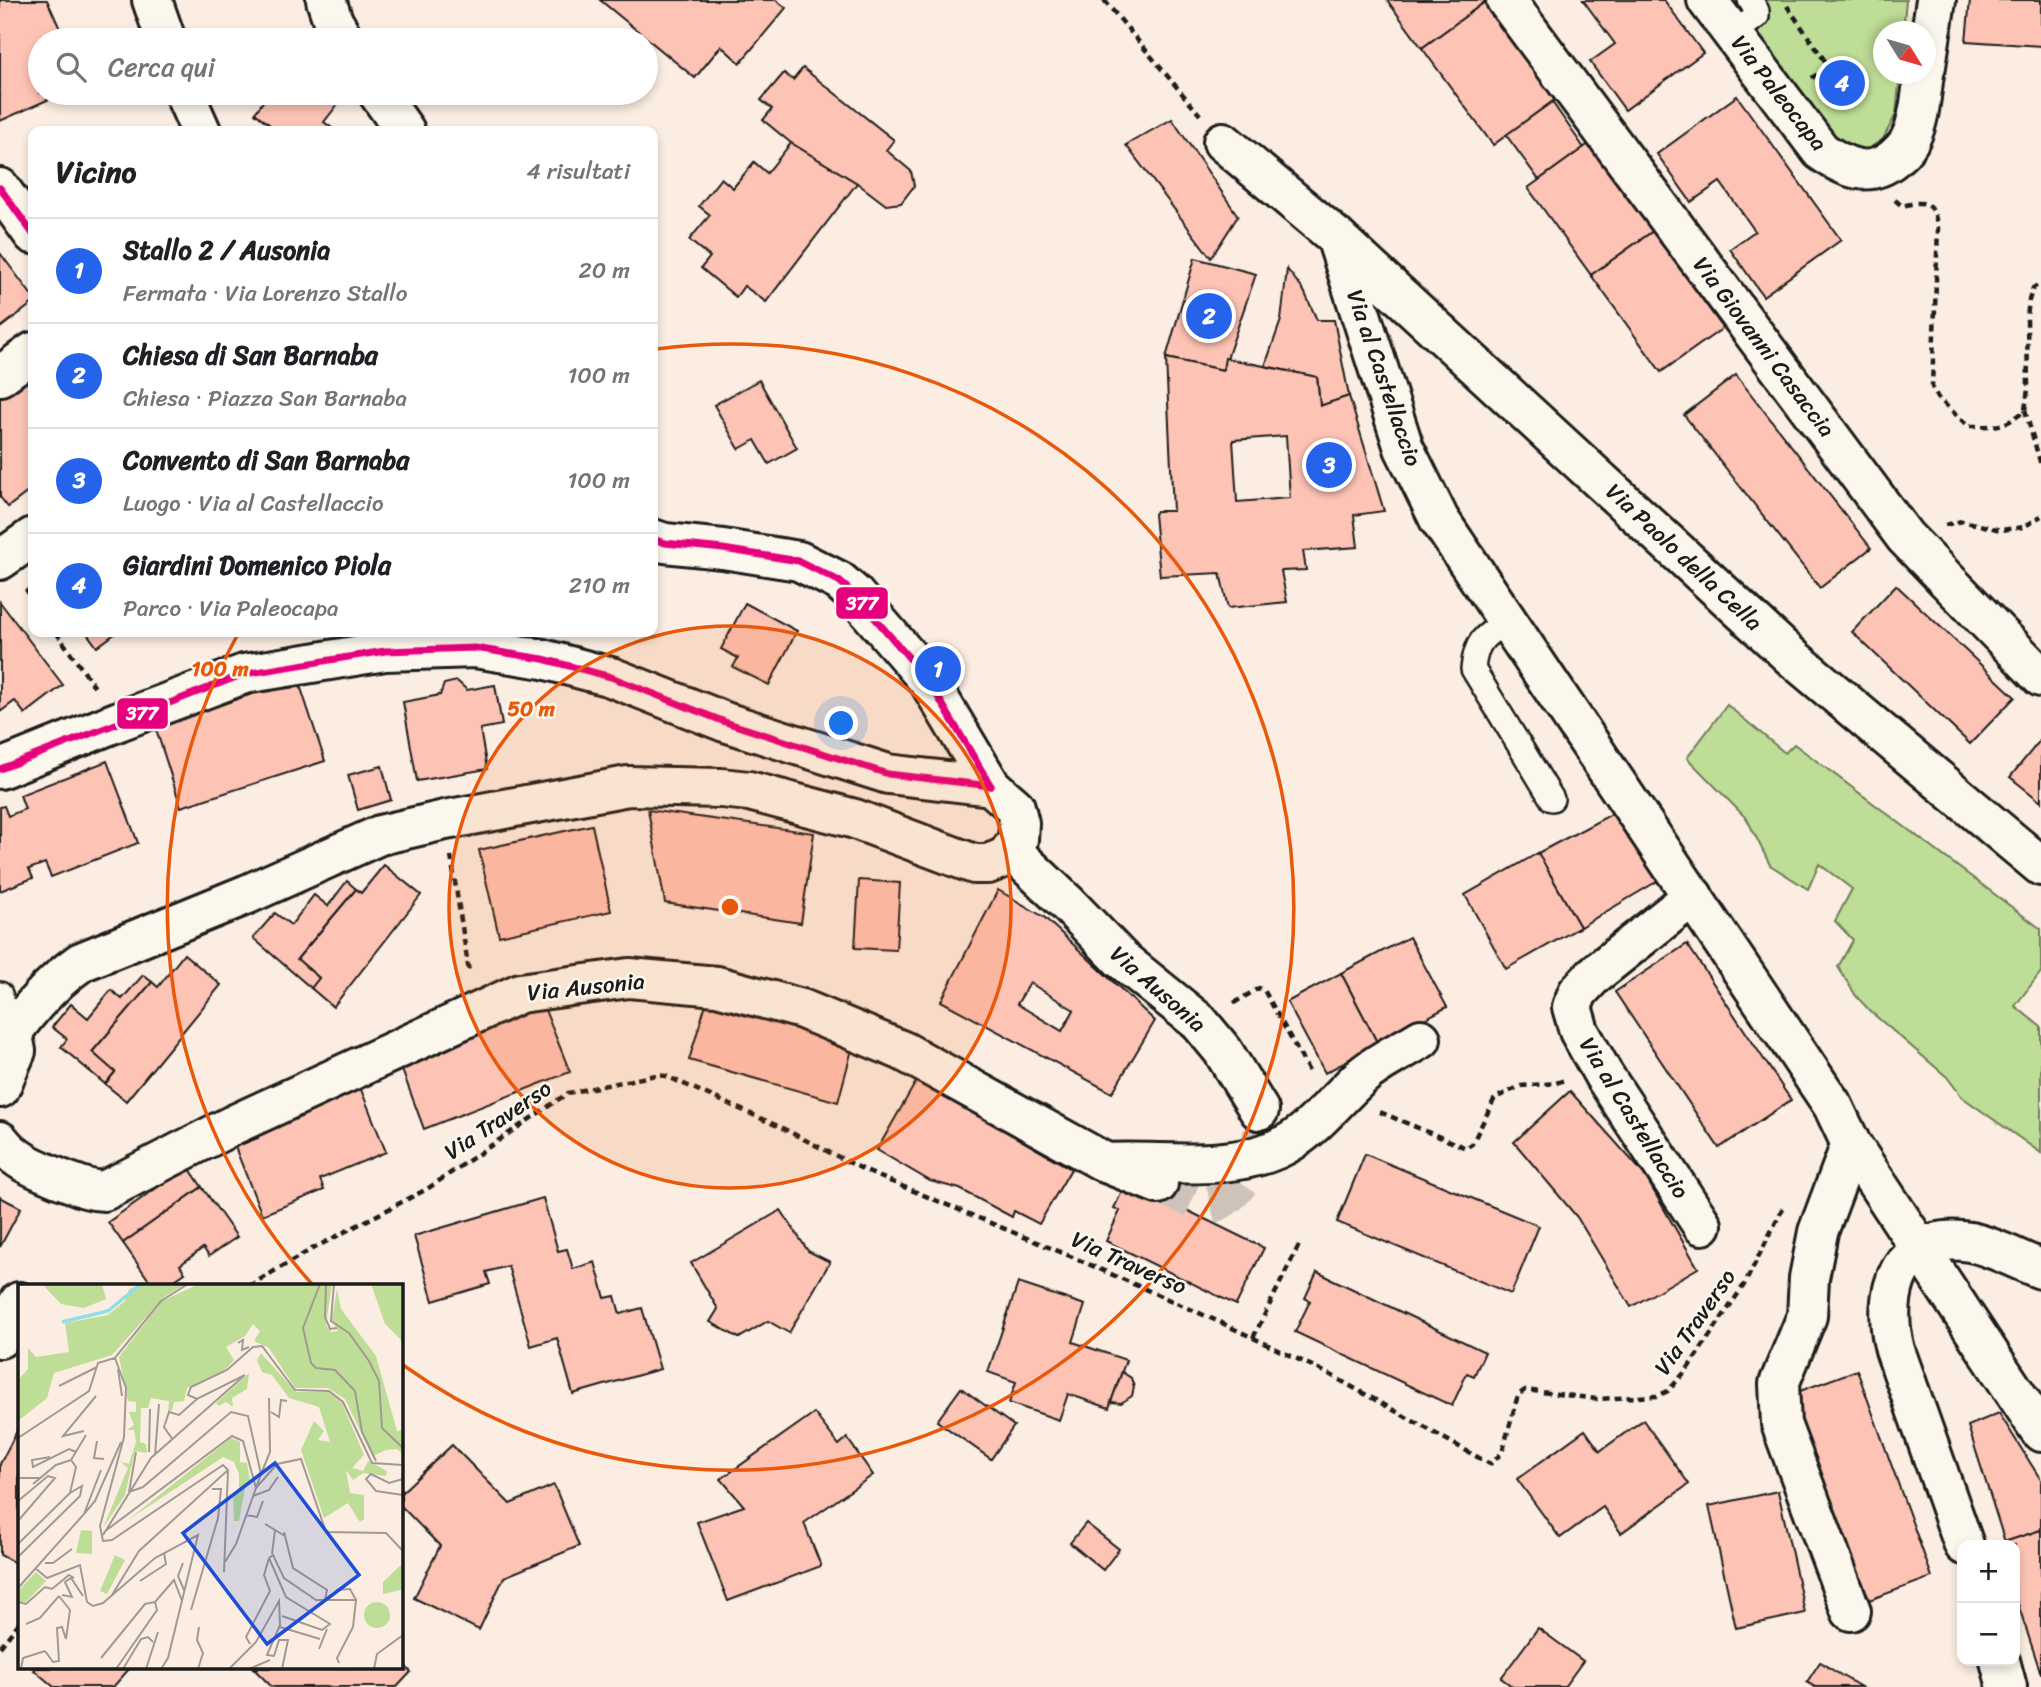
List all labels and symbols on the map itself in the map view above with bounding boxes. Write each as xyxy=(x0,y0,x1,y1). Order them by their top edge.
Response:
north arrow xyxy=(1873,21,1936,84)
street label: Via Paleocapa xyxy=(1720,25,1838,161)
pin: 4 xyxy=(1819,57,1865,109)
street label: Via Giovanni Casaccia xyxy=(1682,248,1846,446)
street label: Via al Castellaccio xyxy=(1335,284,1434,472)
pin: 2 xyxy=(1186,290,1232,342)
pin: 3 xyxy=(1306,439,1352,491)
street label: Via Paolo della Cella xyxy=(1596,473,1773,642)
line badge: 377 xyxy=(835,586,889,620)
text: 377 xyxy=(845,587,880,620)
pin: 1 xyxy=(915,643,961,695)
text: 100 m xyxy=(191,650,249,688)
text: 50 m xyxy=(507,690,556,728)
line badge: 377 xyxy=(116,697,169,730)
text: 377 xyxy=(125,697,160,730)
your location xyxy=(824,706,858,740)
centre of rings xyxy=(718,895,742,919)
street label: Via Ausonia xyxy=(1100,935,1216,1043)
street label: Via Ausonia xyxy=(525,960,647,1014)
street label: Via al Castellaccio xyxy=(1568,1029,1701,1208)
street label: Via Traverso xyxy=(436,1068,561,1171)
street label: Via Traverso xyxy=(1065,1219,1194,1307)
street label: Via Traverso xyxy=(1643,1260,1747,1384)
inset map xyxy=(18,1284,402,1670)

